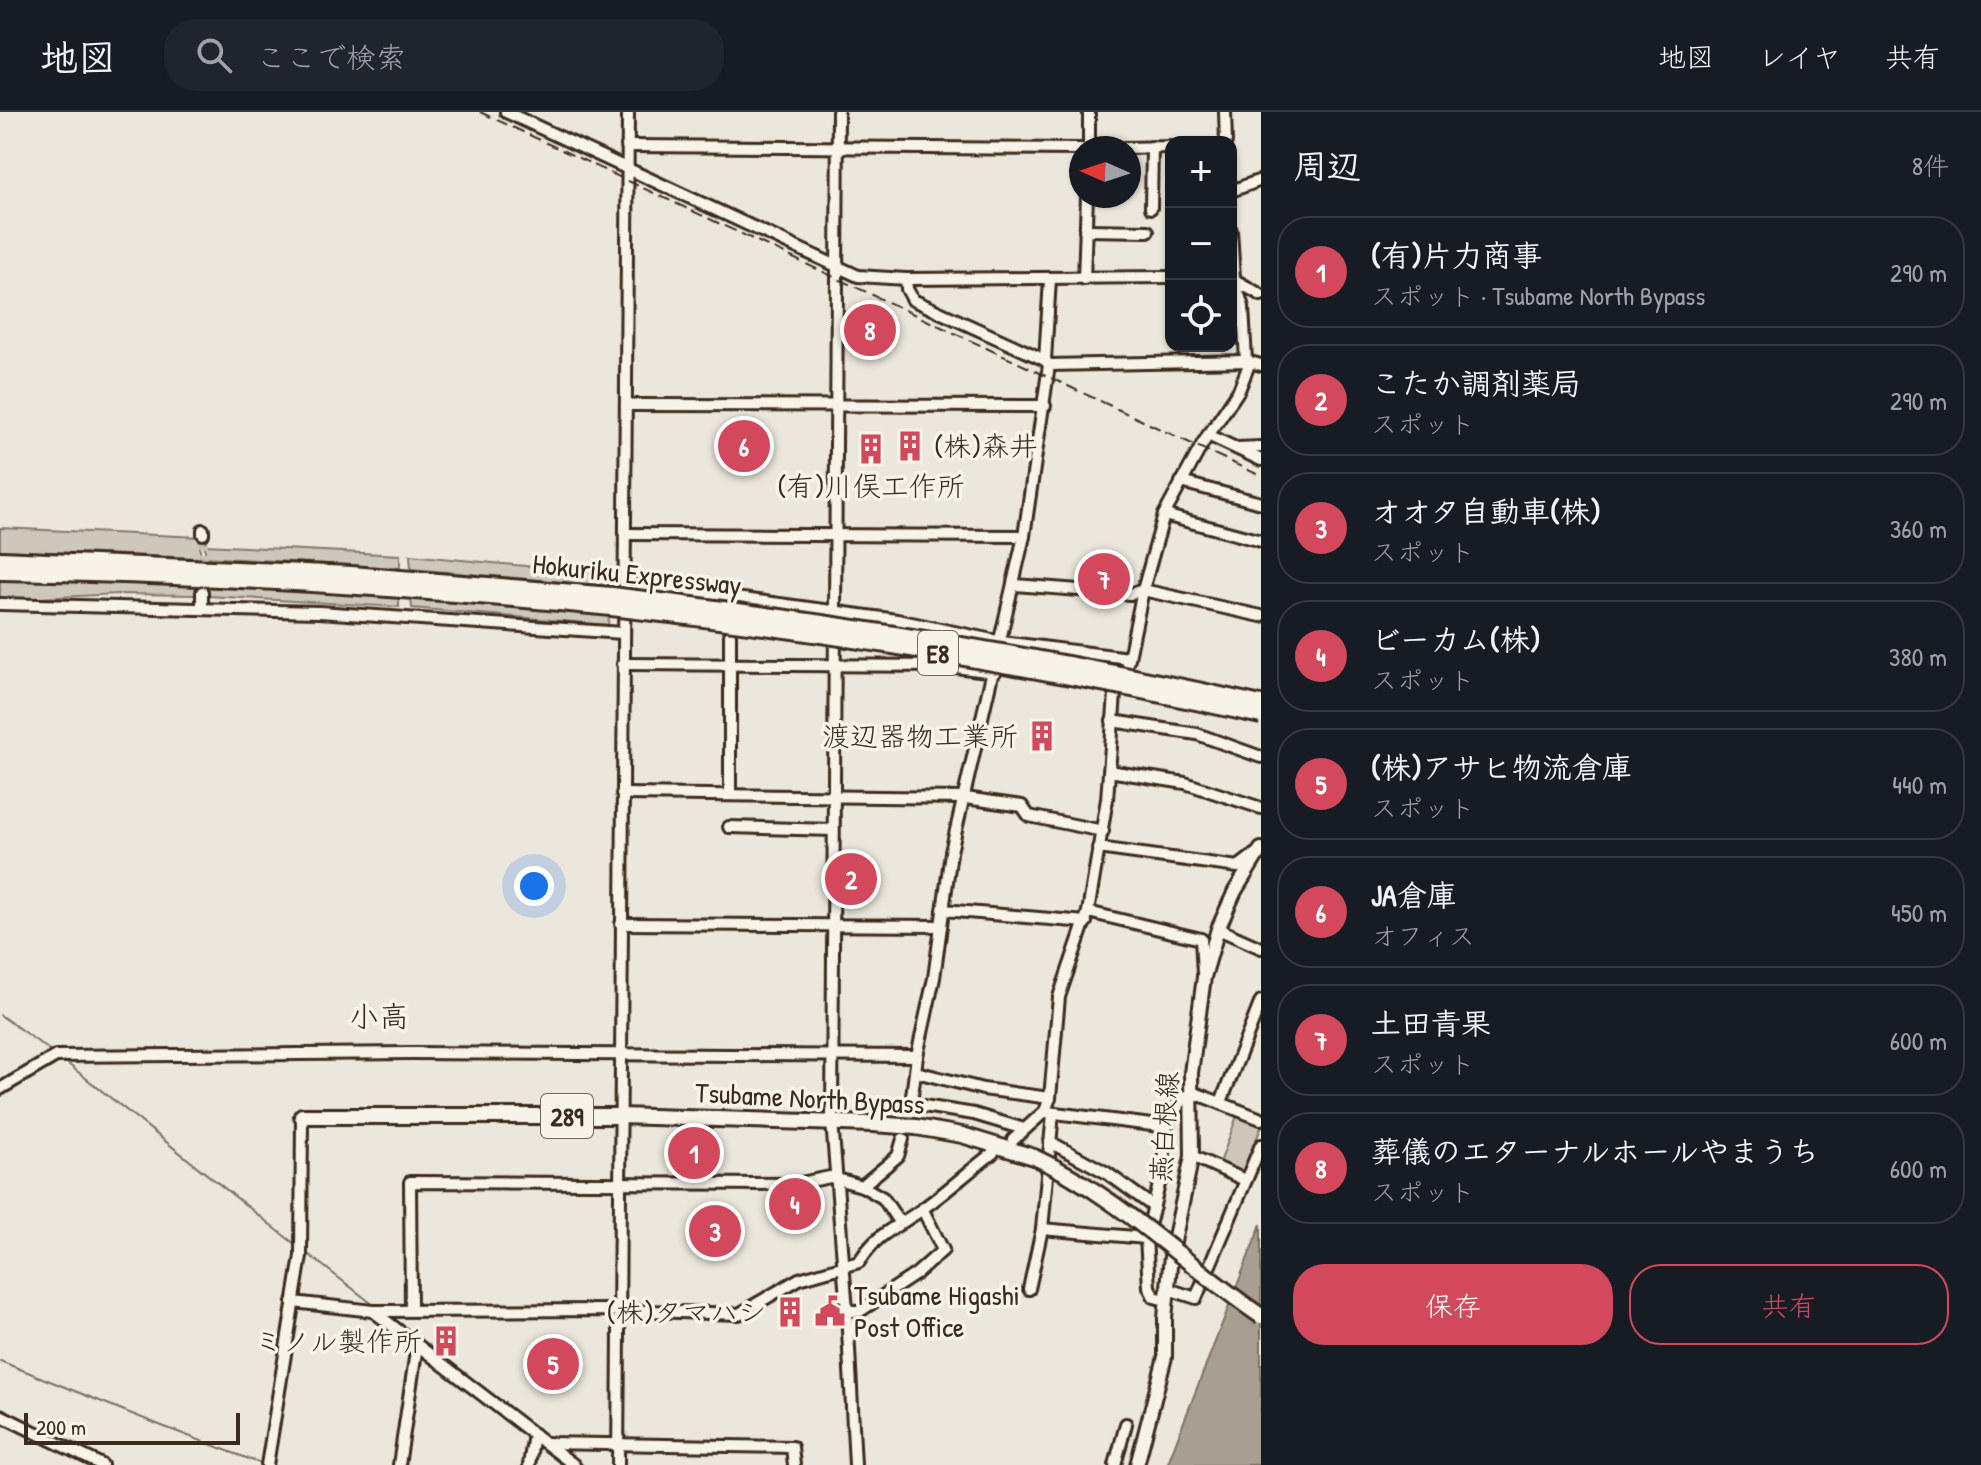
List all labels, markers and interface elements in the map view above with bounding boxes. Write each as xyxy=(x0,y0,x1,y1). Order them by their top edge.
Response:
search box xyxy=(164,19,724,91)
text: 地図 xyxy=(40,31,116,83)
icon: search xyxy=(192,33,236,77)
text: ここで検索 xyxy=(256,37,406,77)
text: 地図 xyxy=(1658,38,1714,76)
text: レイヤ xyxy=(1758,38,1841,76)
text: 共有 xyxy=(1885,38,1941,76)
north arrow xyxy=(1069,136,1141,208)
map controls xyxy=(1165,136,1237,352)
button: + xyxy=(1165,136,1237,208)
text: 周辺 xyxy=(1293,143,1361,189)
text: 8件 xyxy=(1912,148,1949,183)
button: − xyxy=(1165,208,1237,280)
text: (有)片力商事 xyxy=(1371,235,1542,275)
text: 1 xyxy=(1316,255,1326,290)
text: 290 m xyxy=(1890,255,1947,290)
text: スポット · Tsubame North Bypass xyxy=(1371,278,1705,313)
button: locate xyxy=(1165,280,1237,352)
pin: 8 xyxy=(844,300,896,360)
text: こたか調剤薬局 xyxy=(1371,363,1581,403)
text: 2 xyxy=(1315,383,1327,418)
text: 290 m xyxy=(1890,383,1947,418)
text: スポット xyxy=(1371,406,1475,441)
pin: 6 xyxy=(718,416,770,476)
place label: (株)森井 xyxy=(934,427,1038,465)
building icon: (株)森井 xyxy=(893,429,927,463)
building icon: (有)川俣工作所 xyxy=(854,432,888,466)
place label: (有)川俣工作所 xyxy=(777,467,965,505)
text: オオタ自動車(株) xyxy=(1371,491,1601,531)
text: 3 xyxy=(1315,511,1327,546)
text: 360 m xyxy=(1890,511,1947,546)
text: スポット xyxy=(1371,534,1475,569)
street label: Hokuriku Expressway xyxy=(531,544,743,604)
pin: 7 xyxy=(1078,549,1130,609)
text: ビーカム(株) xyxy=(1371,619,1541,659)
road number: E8 xyxy=(918,631,958,675)
text: 4 xyxy=(1316,639,1326,674)
text: 380 m xyxy=(1889,639,1947,674)
text: スポット xyxy=(1371,662,1475,697)
place label: 渡辺器物工業所 xyxy=(822,717,1018,755)
building icon: 渡辺器物工業所 xyxy=(1025,719,1059,753)
text: (株)アサヒ物流倉庫 xyxy=(1371,747,1632,787)
text: 5 xyxy=(1316,767,1327,802)
text: 440 m xyxy=(1892,767,1947,802)
text: スポット xyxy=(1371,790,1475,825)
pin: 2 xyxy=(825,849,877,909)
your location xyxy=(514,866,554,906)
text: JA倉庫 xyxy=(1371,875,1457,915)
text: 6 xyxy=(1316,895,1326,930)
text: 450 m xyxy=(1891,895,1947,930)
text: オフィス xyxy=(1371,918,1475,953)
district label: 小高 xyxy=(349,996,409,1036)
text: 土田青果 xyxy=(1371,1003,1491,1043)
text: 7 xyxy=(1315,1023,1327,1058)
text: 600 m xyxy=(1890,1023,1947,1058)
text: スポット xyxy=(1371,1046,1475,1081)
street label: 燕白根線 xyxy=(1141,1070,1187,1184)
street label: Tsubame North Bypass xyxy=(694,1073,926,1123)
road number: 289 xyxy=(541,1094,593,1138)
pin: 1 xyxy=(668,1123,720,1183)
text: 葬儀のエターナルホールやまうち xyxy=(1371,1131,1819,1171)
text: 8 xyxy=(1315,1151,1327,1186)
text: 600 m xyxy=(1890,1151,1947,1186)
pin: 4 xyxy=(769,1174,821,1234)
text: スポット xyxy=(1371,1174,1475,1209)
pin: 3 xyxy=(689,1201,741,1261)
button: 保存 xyxy=(1293,1264,1613,1345)
button: 共有 xyxy=(1629,1264,1949,1345)
place label: Tsubame Higashi Post Office xyxy=(854,1276,1020,1346)
place label: (株)タマハシ xyxy=(606,1293,766,1331)
public building icon: Tsubame Higashi Post Office xyxy=(813,1294,847,1328)
building icon: (株)タマハシ xyxy=(773,1295,807,1329)
place label: ミノル製作所 xyxy=(254,1322,422,1360)
building icon: ミノル製作所 xyxy=(429,1324,463,1358)
pin: 5 xyxy=(527,1334,579,1394)
scale bar xyxy=(24,1409,240,1445)
text: 200 m xyxy=(36,1412,86,1442)

